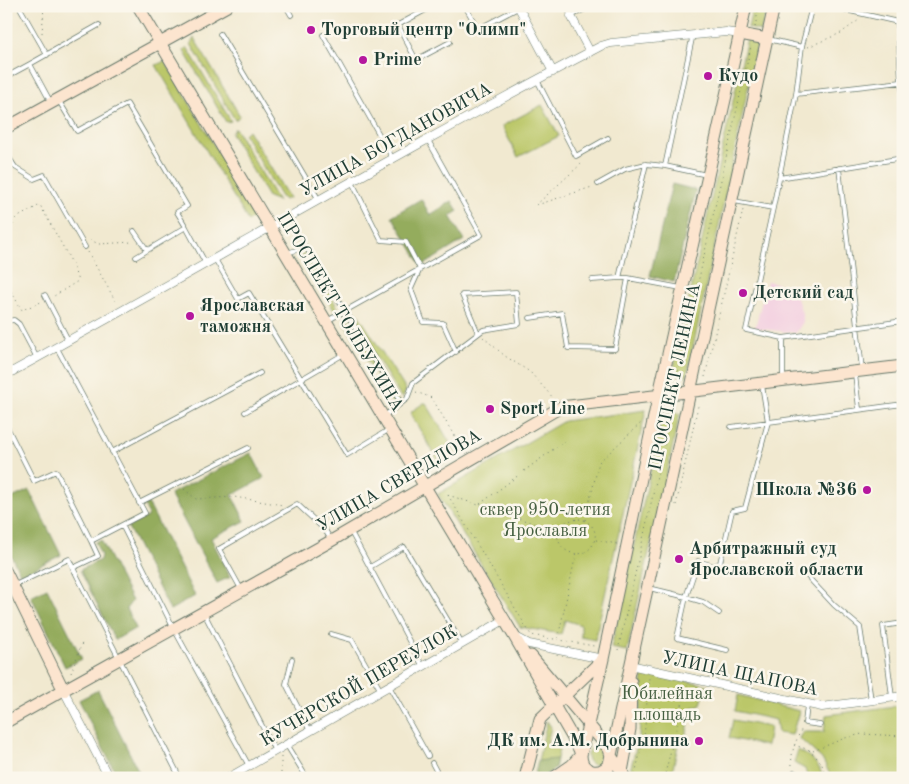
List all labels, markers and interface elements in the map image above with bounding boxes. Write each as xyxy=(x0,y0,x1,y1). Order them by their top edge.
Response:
place label: Торговый центр "Олимп" xyxy=(321,21,526,39)
marker: Торговый центр "Олимп" xyxy=(305,24,317,36)
place label: Prime xyxy=(373,51,422,69)
marker: Prime xyxy=(357,54,369,66)
place label: Кудо xyxy=(718,67,758,85)
marker: Кудо xyxy=(702,70,714,82)
street label: УЛИЦА БОГДАНОВИЧА xyxy=(297,80,495,200)
street label: ПРОСПЕКТ ТОЛБУХИНА xyxy=(273,209,407,415)
street label: ПРОСПЕКТ ЛЕНИНА xyxy=(646,281,704,472)
place label: Детский сад xyxy=(753,284,854,302)
marker: Детский сад xyxy=(737,287,749,299)
place label: Ярославская таможня xyxy=(200,297,305,336)
marker: Ярославская таможня xyxy=(184,310,196,322)
place label: Sport Line xyxy=(500,400,585,418)
marker: Sport Line xyxy=(484,403,496,415)
street label: УЛИЦА СВЕРДЛОВА xyxy=(314,426,485,535)
place label: Школа №36 xyxy=(755,481,857,499)
marker: Школа №36 xyxy=(861,484,873,496)
park label: сквер 950-летия Ярославля xyxy=(479,501,611,540)
place label: Арбитражный суд Ярославской области xyxy=(689,540,864,579)
marker: Арбитражный суд Ярославской области xyxy=(673,553,685,565)
street label: КУЧЕРСКОЙ ПЕРЕУЛОК xyxy=(255,619,461,750)
street label: УЛИЦА ЩАПОВА xyxy=(660,649,820,699)
park label: Юбилейная площадь xyxy=(621,685,713,724)
place label: ДК им. А.М. Добрынина xyxy=(487,732,689,750)
marker: ДК им. А.М. Добрынина xyxy=(693,735,705,747)

